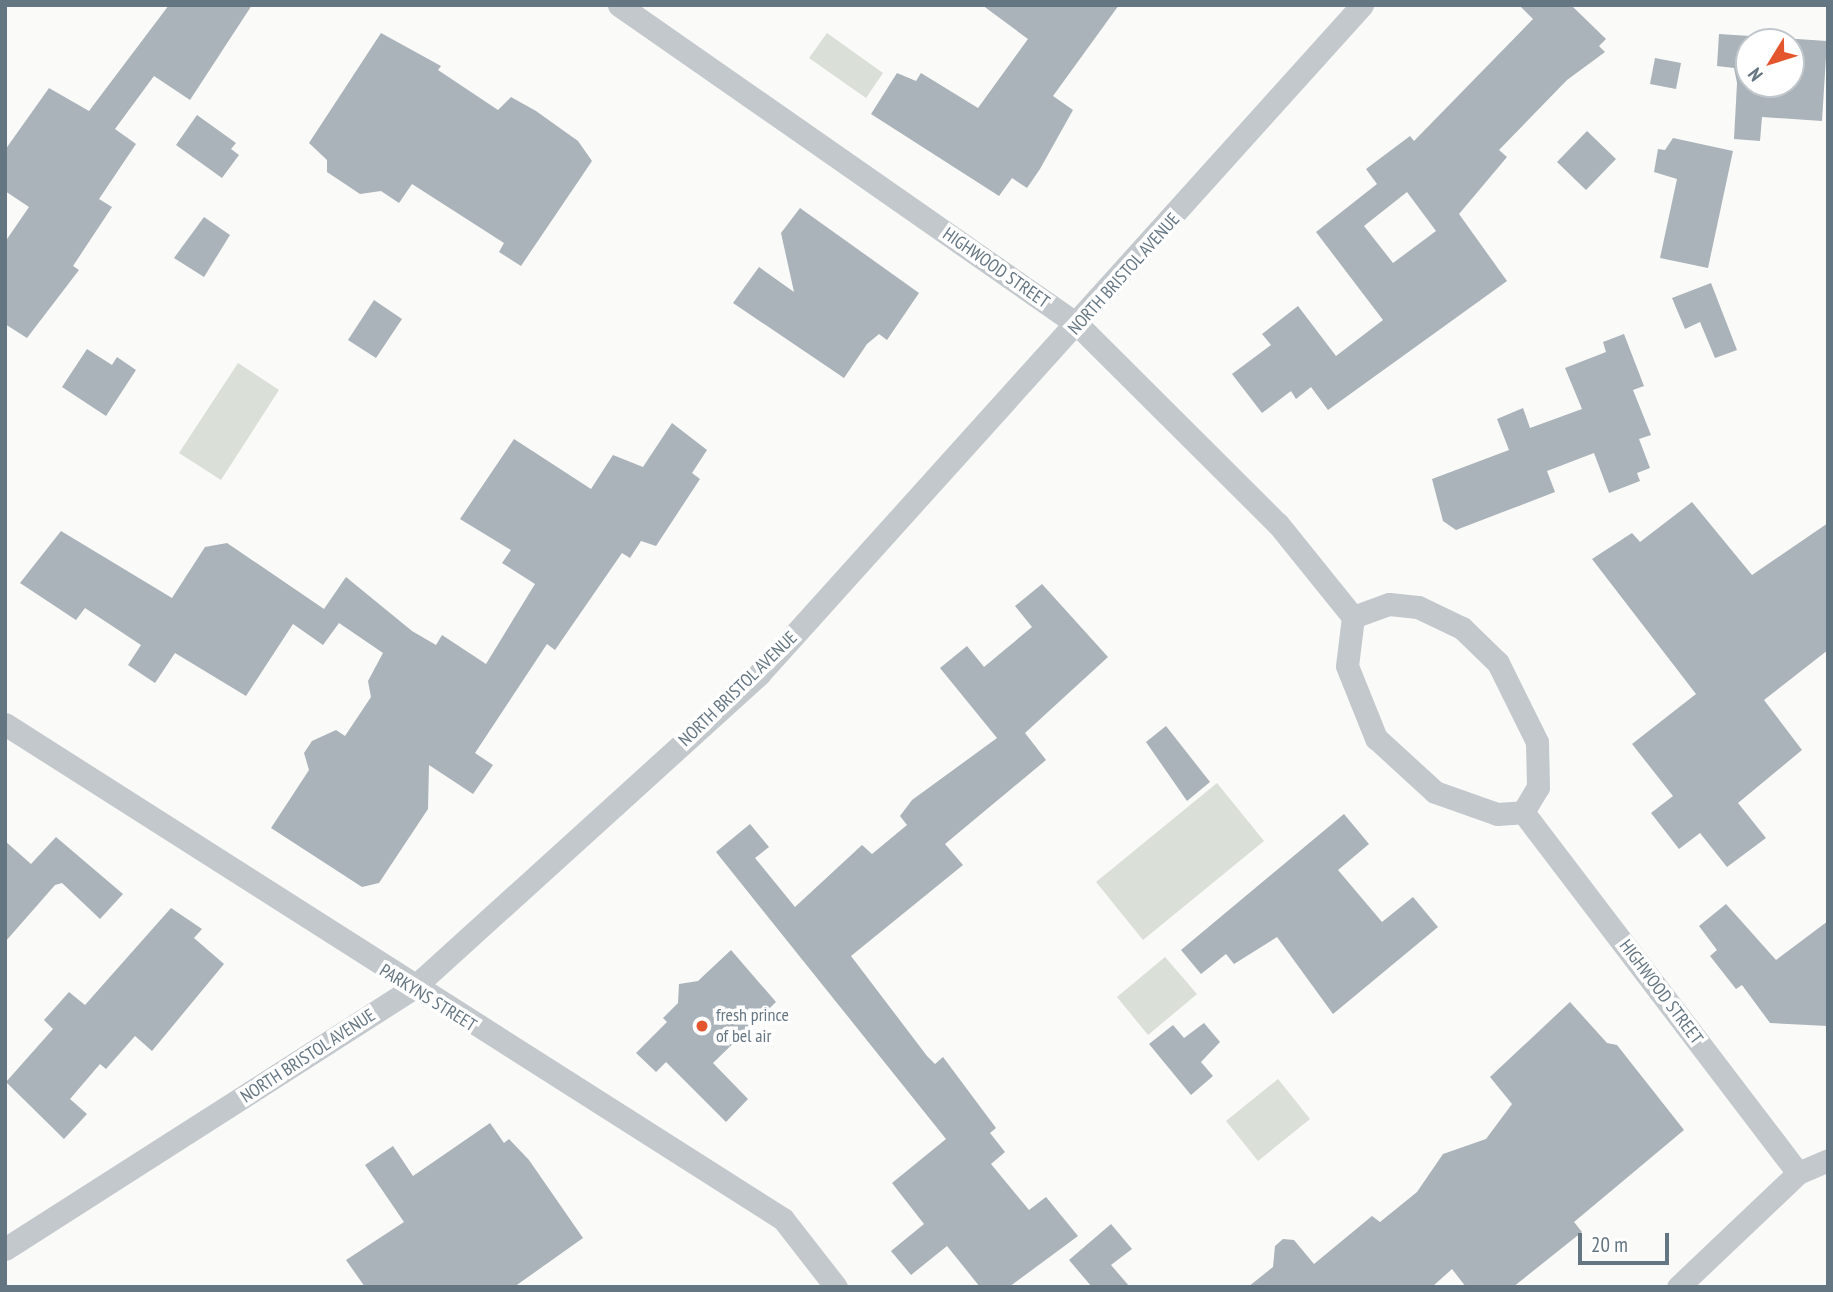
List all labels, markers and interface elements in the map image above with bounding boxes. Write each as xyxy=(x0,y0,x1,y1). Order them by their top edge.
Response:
north arrow xyxy=(1735,28,1805,98)
text: N xyxy=(1742,63,1768,86)
street label: NORTH BRISTOL AVENUE xyxy=(1063,208,1185,340)
street label: HIGHWOOD STREET xyxy=(939,223,1053,313)
street label: NORTH BRISTOL AVENUE xyxy=(674,627,802,751)
street label: HIGHWOOD STREET xyxy=(1615,936,1707,1048)
street label: PARKYNS STREET xyxy=(376,960,480,1036)
street label: NORTH BRISTOL AVENUE xyxy=(236,1004,380,1108)
place label: fresh prince of bel air xyxy=(716,1005,789,1048)
marker: fresh prince of bel air xyxy=(694,1018,710,1034)
scale bar xyxy=(1581,1218,1672,1262)
text: 20 m xyxy=(1591,1231,1628,1258)

